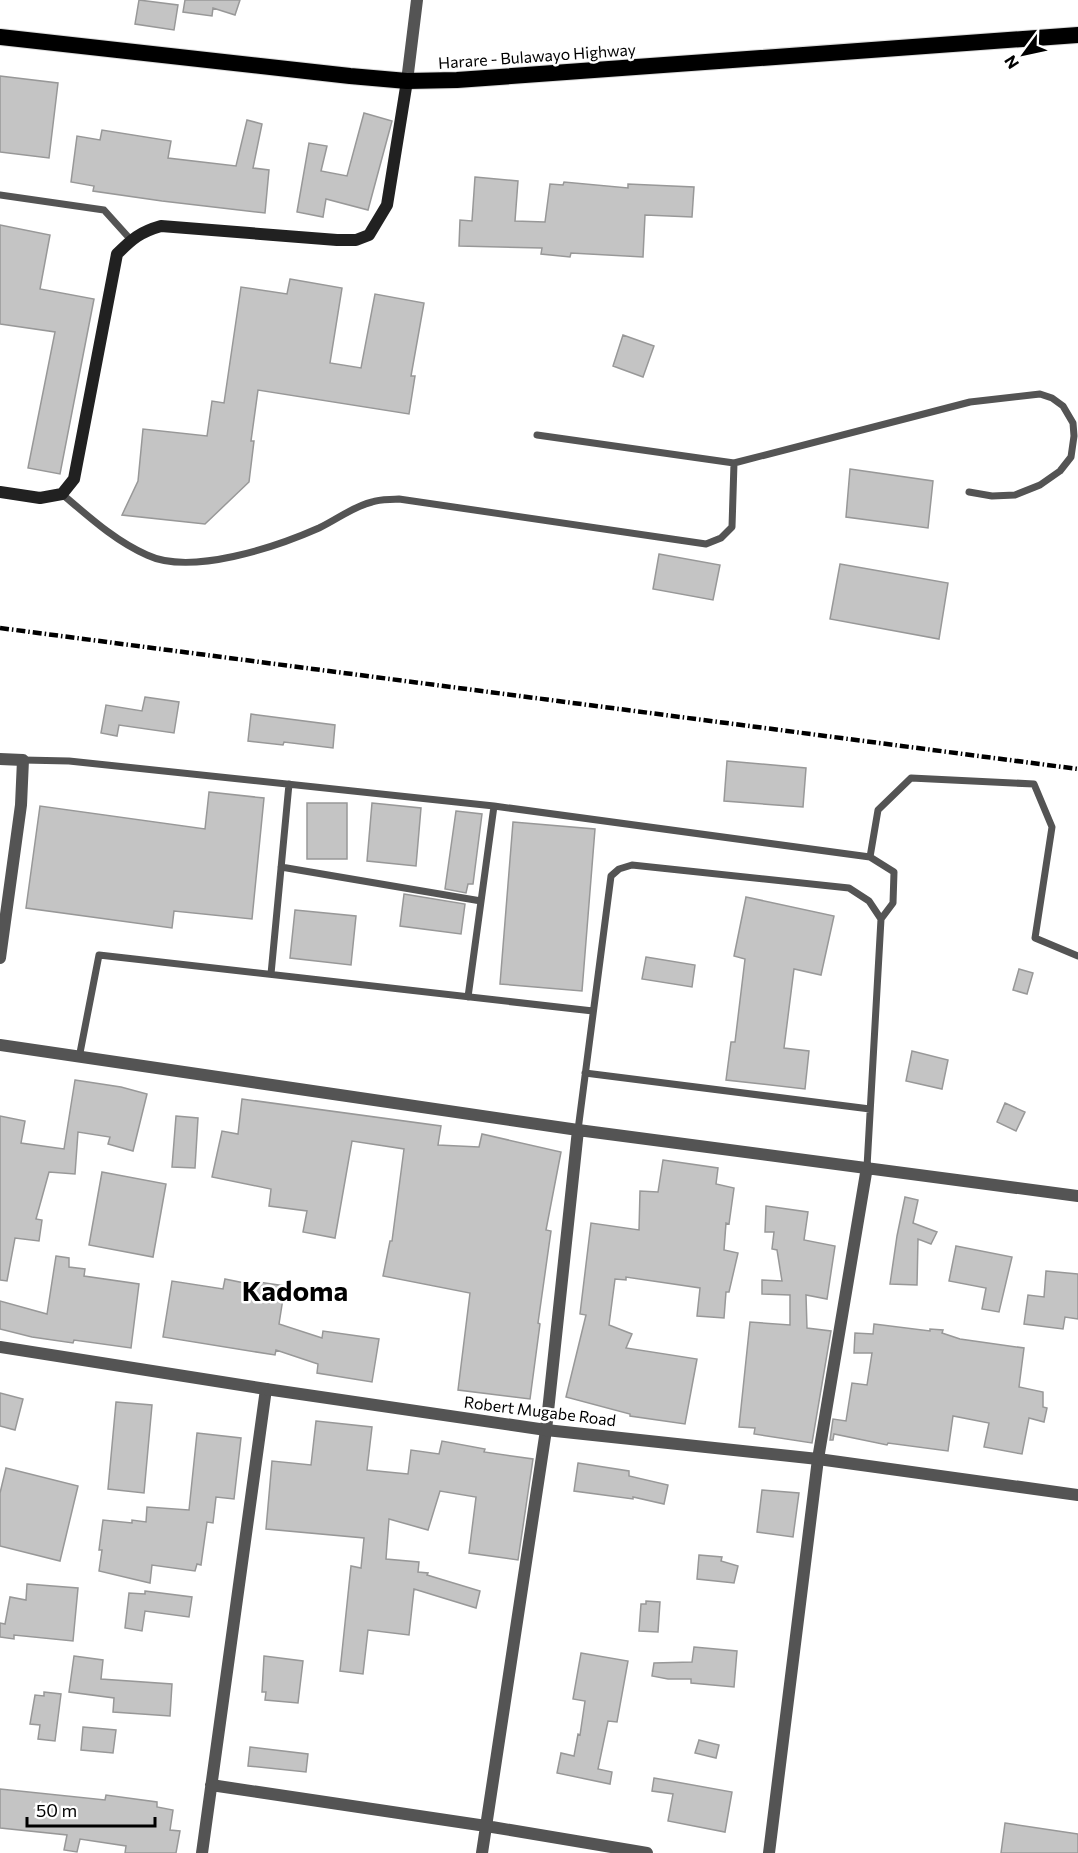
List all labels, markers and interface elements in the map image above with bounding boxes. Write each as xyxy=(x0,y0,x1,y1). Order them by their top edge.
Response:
north arrow xyxy=(994,24,1054,84)
street label: Harare - Bulawayo Highway xyxy=(437,39,637,72)
text: N xyxy=(1000,52,1022,73)
district label: Kadoma xyxy=(242,1273,348,1307)
street label: Robert Mugabe Road xyxy=(463,1392,617,1429)
scale bar xyxy=(27,1790,154,1828)
text: 50 m xyxy=(36,1799,77,1821)

